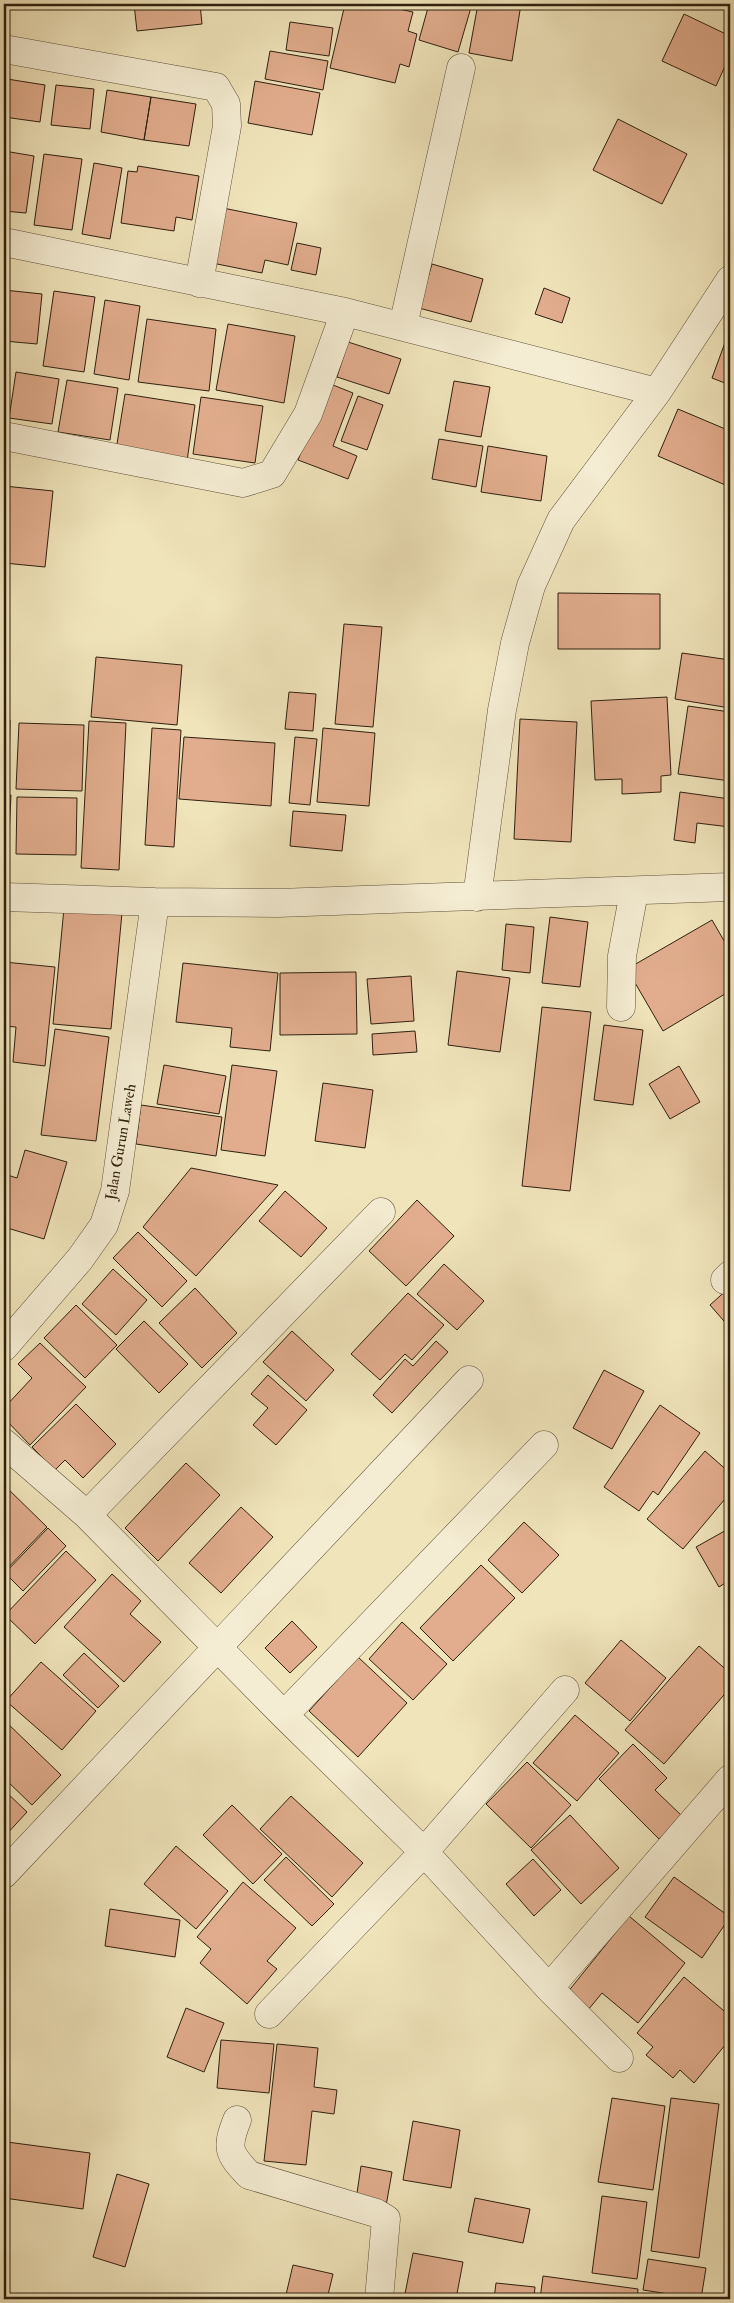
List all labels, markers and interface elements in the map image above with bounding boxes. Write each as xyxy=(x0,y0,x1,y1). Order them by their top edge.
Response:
street label: Jalan Gurun Laweh xyxy=(101,1082,142,1203)

